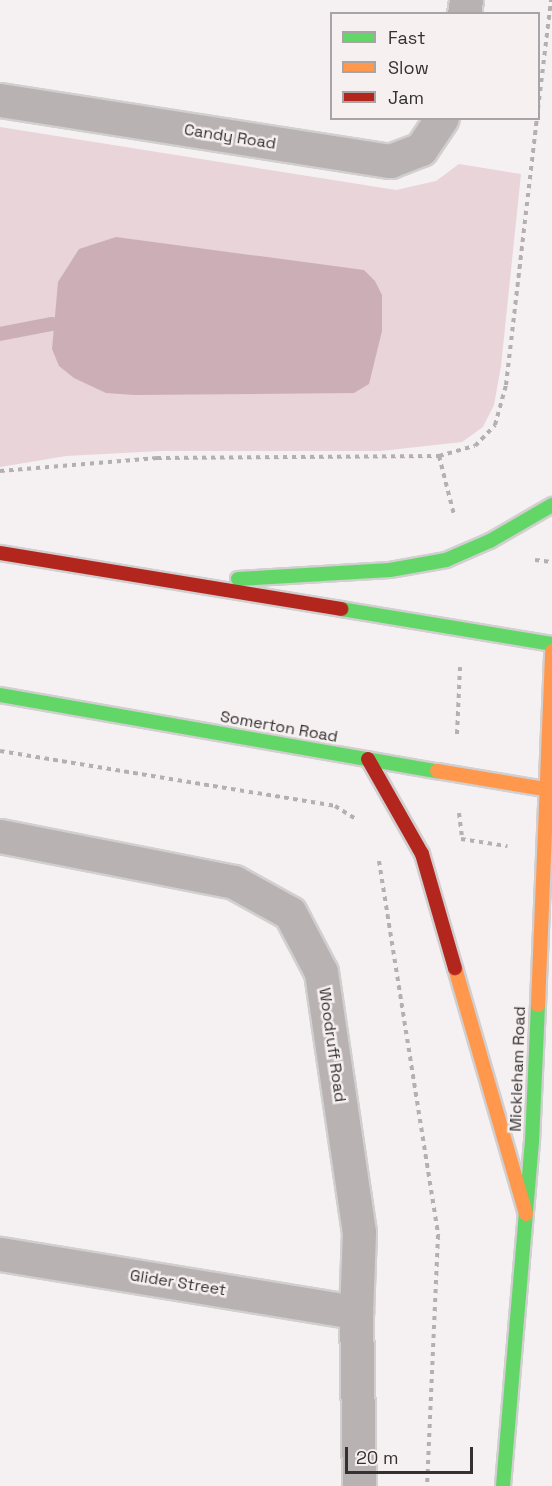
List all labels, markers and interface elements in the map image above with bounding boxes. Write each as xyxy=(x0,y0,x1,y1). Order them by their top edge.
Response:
legend xyxy=(330,12,540,120)
text: Fast xyxy=(388,26,425,49)
text: Slow xyxy=(388,56,429,79)
text: Jam xyxy=(388,86,424,109)
street label: Candy Road xyxy=(183,120,277,154)
street label: Somerton Road xyxy=(219,707,339,747)
street label: Woodruff Road xyxy=(314,987,350,1103)
street label: Mickleham Road xyxy=(506,1006,530,1132)
street label: Glider Street xyxy=(128,1266,228,1300)
scale bar xyxy=(348,1435,476,1473)
text: 20 m xyxy=(356,1446,399,1469)

